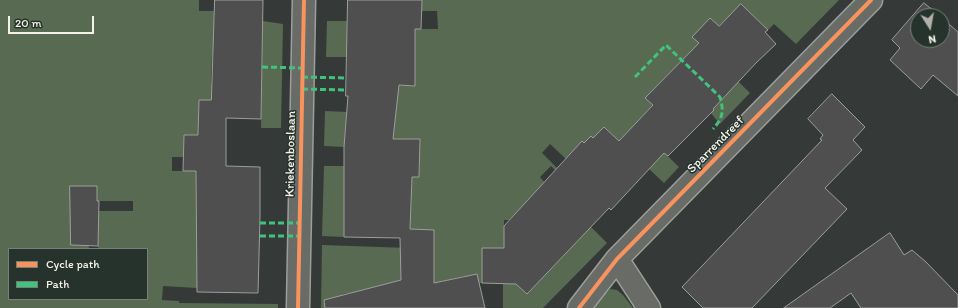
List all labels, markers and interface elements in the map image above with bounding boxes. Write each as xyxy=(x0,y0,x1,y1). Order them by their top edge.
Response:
scale bar xyxy=(10,8,96,34)
north arrow xyxy=(910,8,950,48)
text: 20 m xyxy=(15,16,42,30)
text: N xyxy=(927,32,937,46)
street label: Kriekenboslaan xyxy=(282,111,300,197)
street label: Sparrendreef xyxy=(684,113,748,177)
legend xyxy=(8,248,148,300)
text: Cycle path xyxy=(46,257,100,271)
text: Path xyxy=(46,277,69,291)

